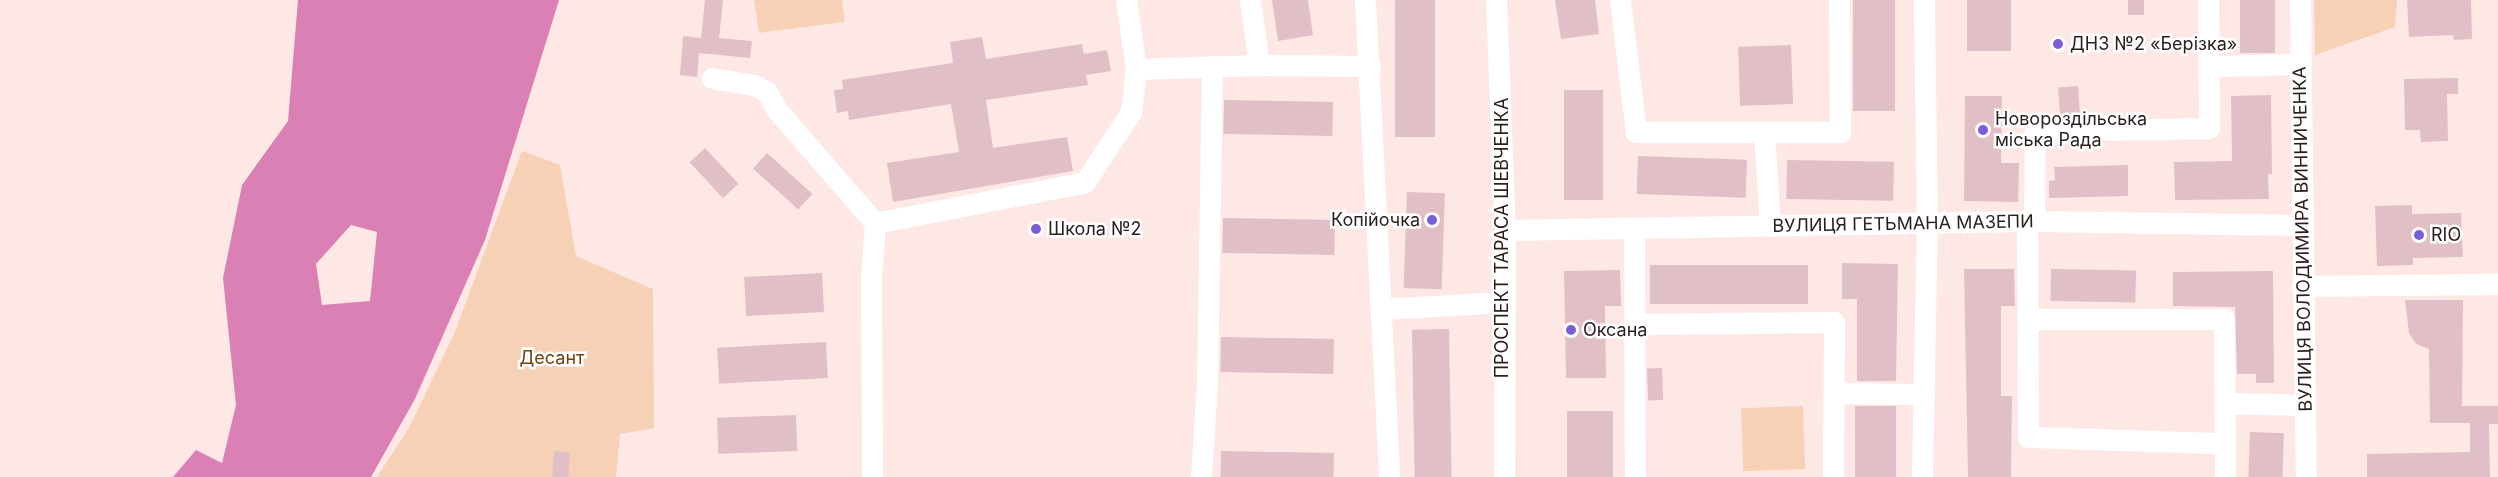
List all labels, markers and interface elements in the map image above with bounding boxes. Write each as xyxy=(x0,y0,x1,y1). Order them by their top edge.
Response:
place label: ДНЗ №2 «Берізка» xyxy=(2070,33,2237,55)
marker: ДНЗ №2 «Берізка» xyxy=(2051,37,2065,51)
street label: ВУЛИЦЯ ВОЛОДИМИРА ВИННИЧЕНКА xyxy=(2289,66,2317,412)
street label: ПРОСПЕКТ ТАРАСА ШЕВЧЕНКА xyxy=(1491,98,1513,378)
place label: Новороздільська міська Рада xyxy=(1995,109,2147,152)
marker: Новороздільська міська Рада xyxy=(1976,123,1990,137)
place label: Копійочка xyxy=(1331,209,1420,231)
street label: ВУЛИЦЯ ГЕТЬМАНА МАЗЕПИ xyxy=(1772,211,2034,237)
marker: Копійочка xyxy=(1425,213,1439,227)
place label: Школа №2 xyxy=(1048,218,1142,240)
marker: Школа №2 xyxy=(1029,222,1043,236)
place label: RIO xyxy=(2431,224,2461,246)
marker: RIO xyxy=(2412,228,2426,242)
place label: Оксана xyxy=(1583,319,1647,341)
marker: Оксана xyxy=(1564,323,1578,337)
park label: Десант xyxy=(520,347,584,369)

